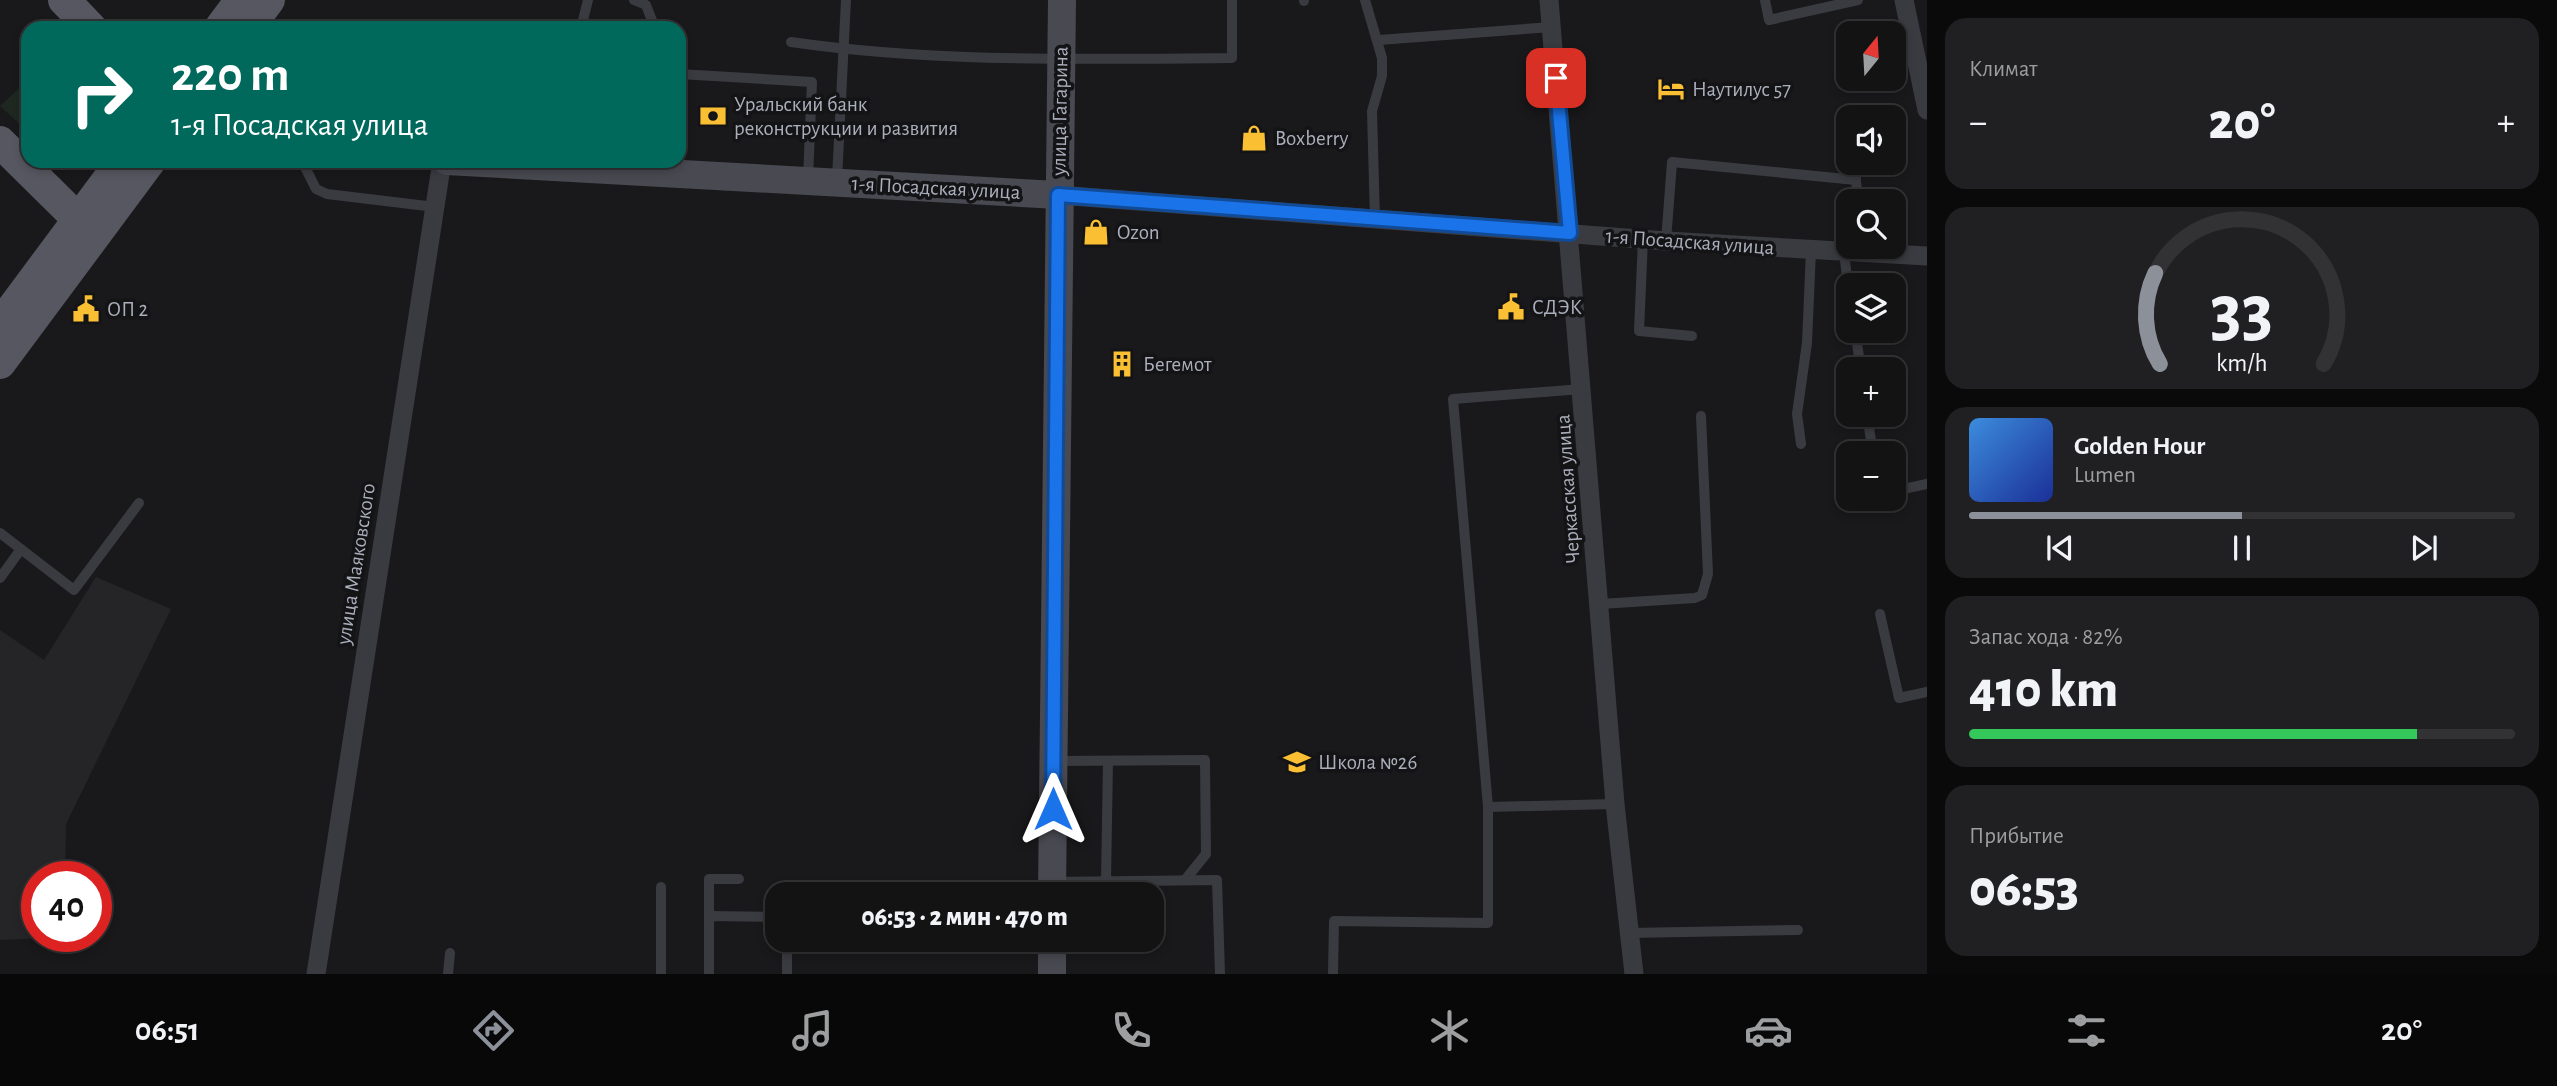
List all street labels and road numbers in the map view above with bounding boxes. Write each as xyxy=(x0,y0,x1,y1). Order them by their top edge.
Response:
street label: улица Гагарина xyxy=(1048,46,1072,177)
street label: 1-я Посадская улица xyxy=(851,173,1021,203)
street label: 1-я Посадская улица xyxy=(1605,226,1775,258)
street label: Черкасская улица xyxy=(1552,413,1584,564)
street label: улица Маяковского xyxy=(333,482,379,647)

